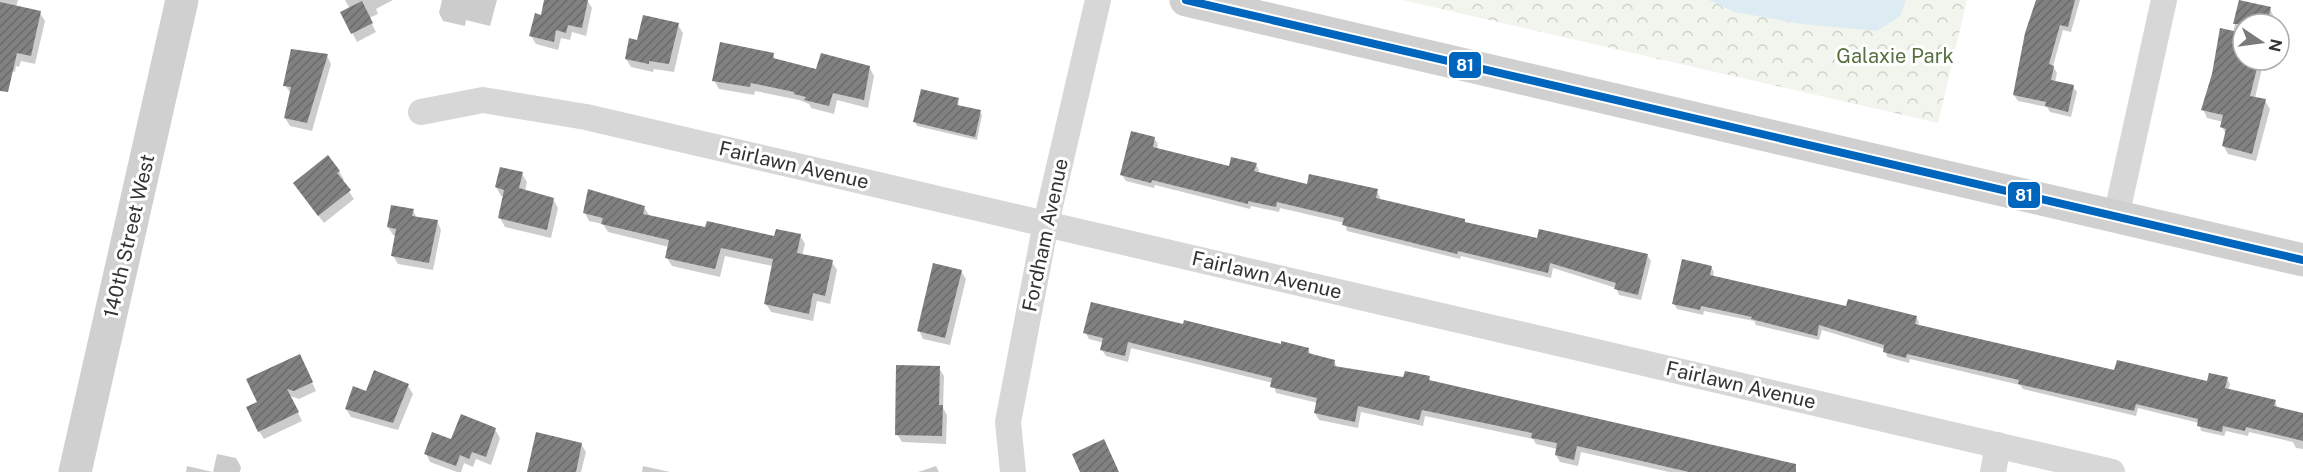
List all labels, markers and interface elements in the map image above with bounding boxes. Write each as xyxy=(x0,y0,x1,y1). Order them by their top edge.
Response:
north arrow xyxy=(2231,12,2291,72)
text: N xyxy=(2264,37,2286,53)
park label: Galaxie Park xyxy=(1836,44,1954,68)
line badge: 81 xyxy=(1448,51,1482,79)
text: 81 xyxy=(1456,56,1474,75)
street label: Fairlawn Avenue xyxy=(717,136,871,194)
street label: 140th Street West xyxy=(99,152,159,320)
street label: Fordham Avenue xyxy=(1017,156,1073,314)
line badge: 81 xyxy=(2007,181,2041,209)
text: 81 xyxy=(2015,186,2033,205)
street label: Fairlawn Avenue xyxy=(1190,246,1344,304)
street label: Fairlawn Avenue xyxy=(1664,356,1818,414)

